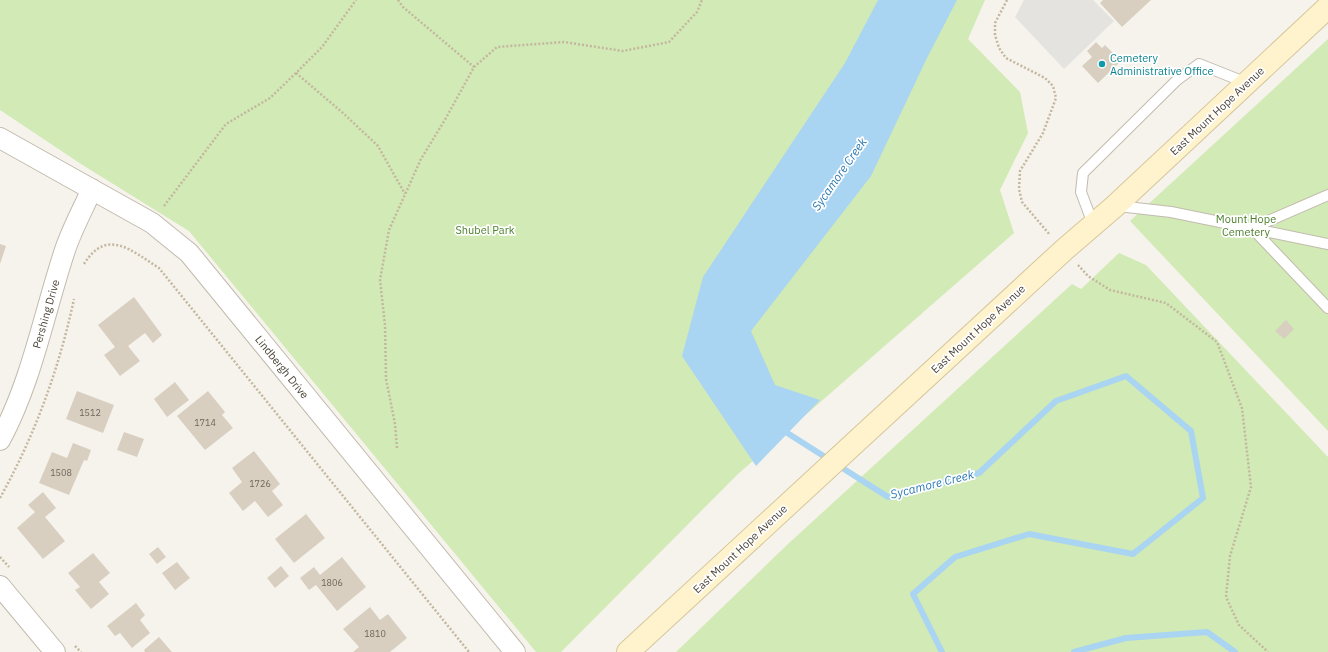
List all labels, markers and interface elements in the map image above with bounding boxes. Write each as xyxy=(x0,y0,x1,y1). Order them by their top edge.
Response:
place label: Cemetery Administrative Office xyxy=(1110,51,1213,78)
marker: Cemetery Administrative Office xyxy=(1097,59,1107,69)
street label: East Mount Hope Avenue xyxy=(1167,64,1267,158)
water label: Sycamore Creek xyxy=(808,134,870,213)
park label: Mount Hope Cemetery xyxy=(1216,212,1276,239)
park label: Shubel Park xyxy=(455,223,515,237)
street label: Pershing Drive xyxy=(29,278,63,350)
street label: East Mount Hope Avenue xyxy=(928,282,1028,376)
street label: Lindbergh Drive xyxy=(252,333,312,401)
house number: 1512 xyxy=(79,407,101,418)
house number: 1714 xyxy=(194,417,216,428)
water label: Sycamore Creek xyxy=(889,466,976,502)
house number: 1508 xyxy=(50,467,72,478)
house number: 1726 xyxy=(249,478,271,489)
street label: East Mount Hope Avenue xyxy=(690,502,790,596)
house number: 1806 xyxy=(321,577,343,588)
house number: 1810 xyxy=(364,628,386,639)

